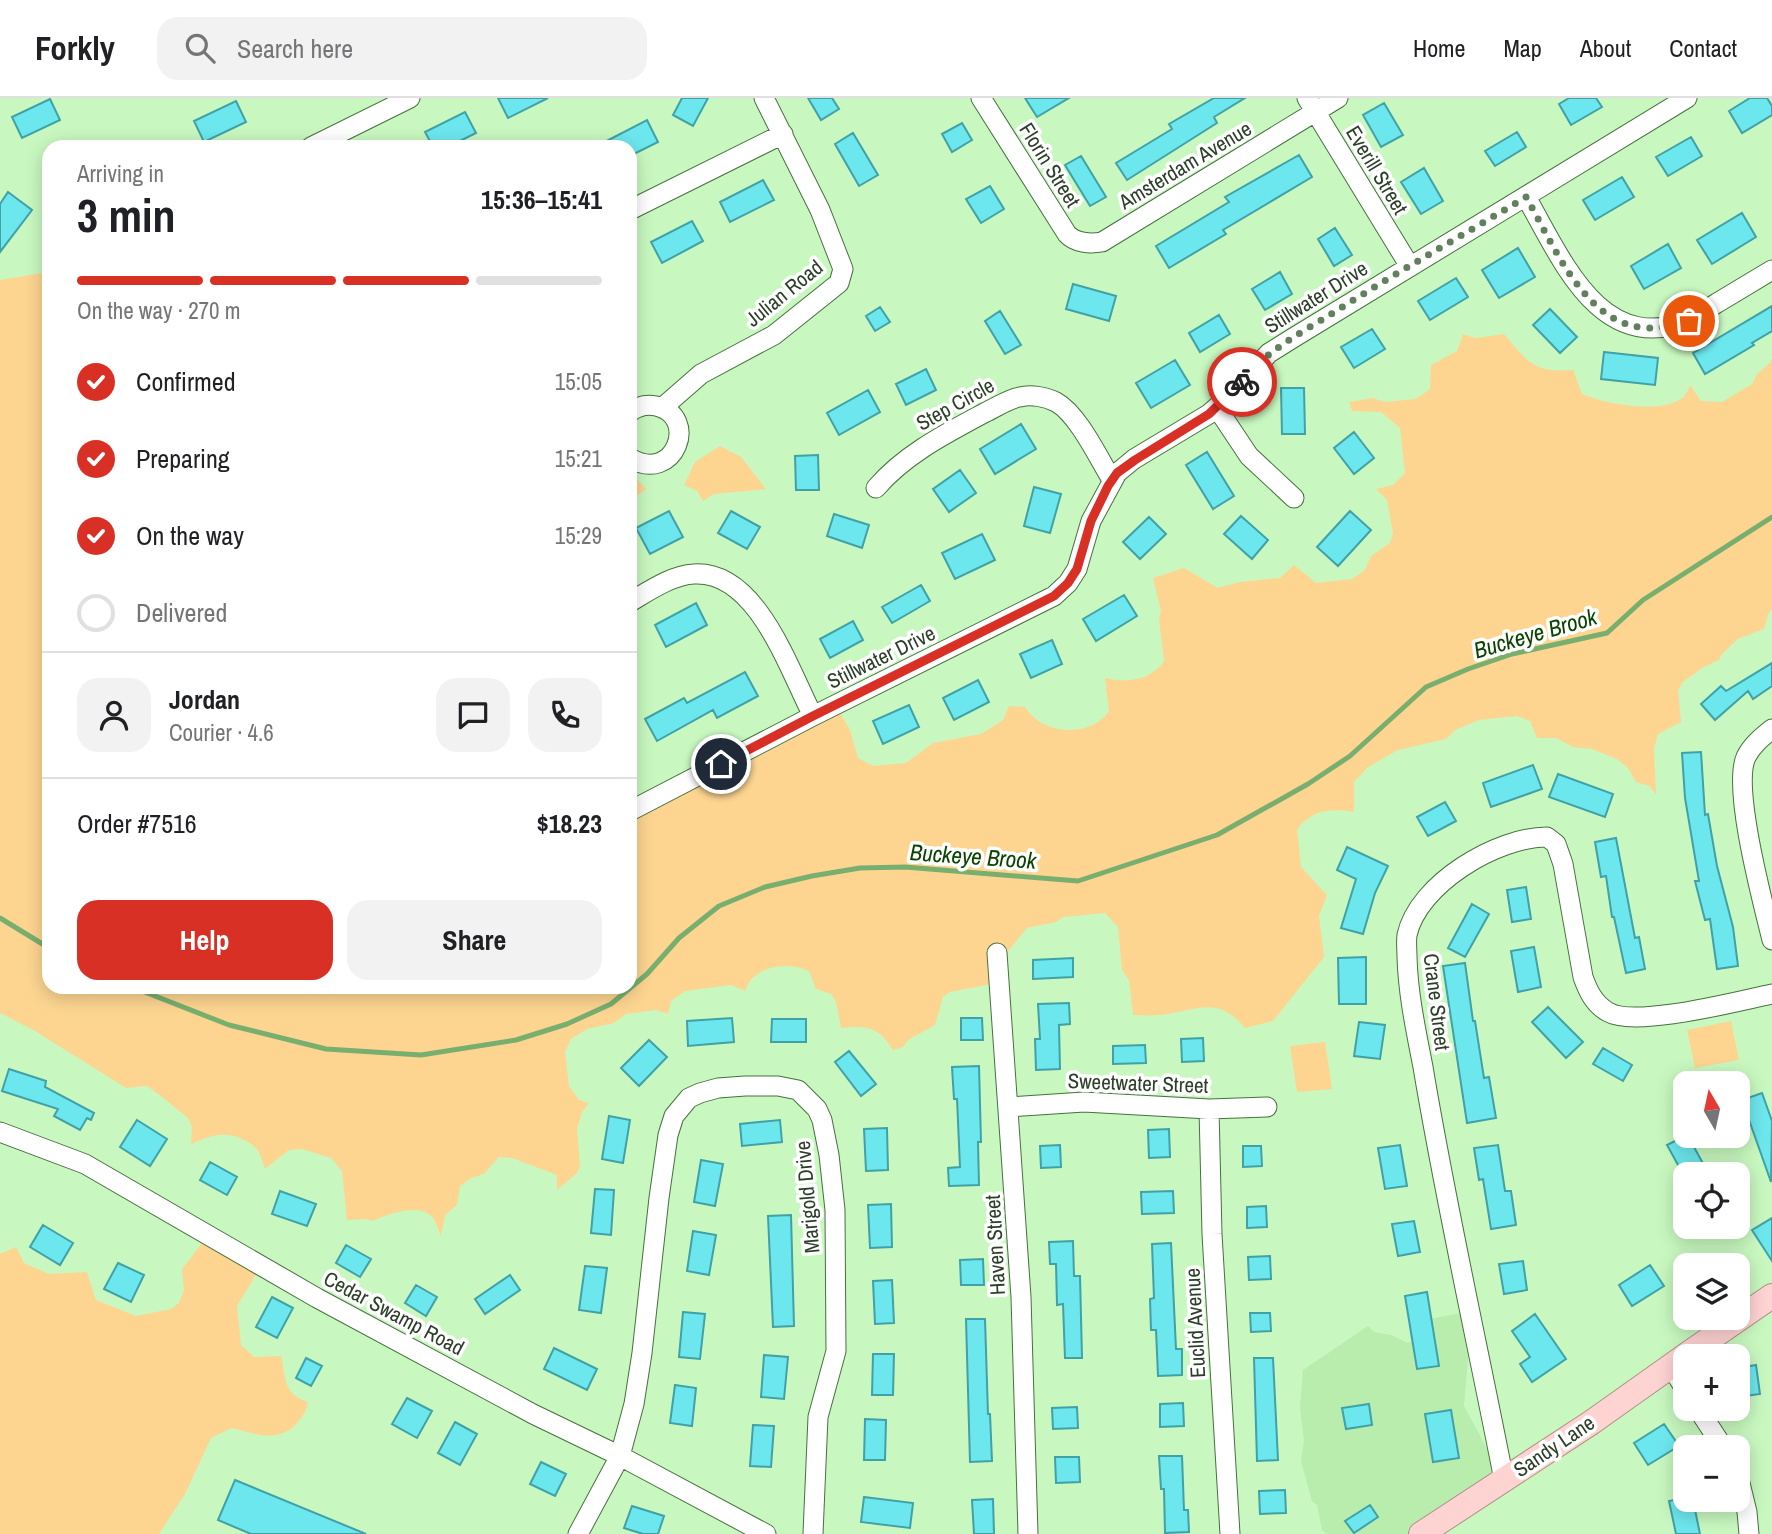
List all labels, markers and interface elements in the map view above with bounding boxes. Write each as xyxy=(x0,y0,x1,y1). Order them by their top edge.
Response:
search box xyxy=(157,17,647,80)
text: Forkly xyxy=(35,26,115,70)
icon: search xyxy=(181,29,219,67)
text: Search here xyxy=(237,31,353,66)
text: Home xyxy=(1413,32,1465,64)
text: Map xyxy=(1503,32,1542,64)
text: About xyxy=(1580,32,1631,64)
text: Contact xyxy=(1669,32,1737,64)
street label: Amsterdam Avenue xyxy=(1112,114,1257,217)
street label: Florin Street xyxy=(1013,117,1088,213)
street label: Everill Street xyxy=(1339,120,1415,220)
text: Arriving in xyxy=(77,158,164,189)
text: 15:36–15:41 xyxy=(481,182,602,217)
text: 3 min xyxy=(77,184,176,246)
street label: Julian Road xyxy=(739,253,829,333)
street label: Stillwater Drive xyxy=(1259,254,1373,340)
pin xyxy=(1659,291,1719,351)
text: On the way · 270 m xyxy=(77,295,241,326)
icon: bag xyxy=(1670,302,1708,340)
courier xyxy=(1207,347,1277,417)
icon: check xyxy=(77,363,115,401)
icon: bike xyxy=(1223,363,1261,401)
text: Confirmed xyxy=(136,364,236,399)
text: 15:05 xyxy=(555,366,602,397)
street label: Step Circle xyxy=(911,371,999,437)
icon: check xyxy=(77,440,115,478)
text: Preparing xyxy=(136,441,230,476)
text: 15:21 xyxy=(555,443,602,474)
icon: check xyxy=(77,517,115,555)
text: On the way xyxy=(136,518,244,553)
text: 15:29 xyxy=(555,520,602,551)
text: Delivered xyxy=(136,595,227,630)
water label: Buckeye Brook xyxy=(1470,600,1602,665)
street label: Stillwater Drive xyxy=(822,618,940,696)
button: person xyxy=(77,678,151,752)
button: chat xyxy=(436,678,510,752)
button: phone xyxy=(528,678,602,752)
text: Jordan xyxy=(169,682,240,717)
text: Courier · 4.6 xyxy=(169,717,274,748)
pin xyxy=(691,734,751,794)
icon: home xyxy=(702,745,740,783)
text: Order #7516 xyxy=(77,806,197,841)
text: $18.23 xyxy=(537,806,602,841)
water label: Buckeye Brook xyxy=(909,836,1039,876)
button: Help xyxy=(77,900,333,980)
button: Share xyxy=(347,900,602,980)
street label: Crane Street xyxy=(1417,952,1457,1052)
street label: Sweetwater Street xyxy=(1067,1066,1209,1100)
north arrow xyxy=(1673,1071,1750,1148)
map controls xyxy=(1673,1071,1750,1512)
street label: Marigold Drive xyxy=(788,1139,826,1255)
button: locate xyxy=(1673,1162,1750,1239)
street label: Haven Street xyxy=(978,1194,1012,1296)
button: layers xyxy=(1673,1253,1750,1330)
street label: Cedar Swamp Road xyxy=(319,1264,469,1362)
street label: Euclid Avenue xyxy=(1178,1267,1212,1379)
button: + xyxy=(1673,1344,1750,1421)
street label: Sandy Lane xyxy=(1508,1408,1600,1484)
button: − xyxy=(1673,1435,1750,1512)

